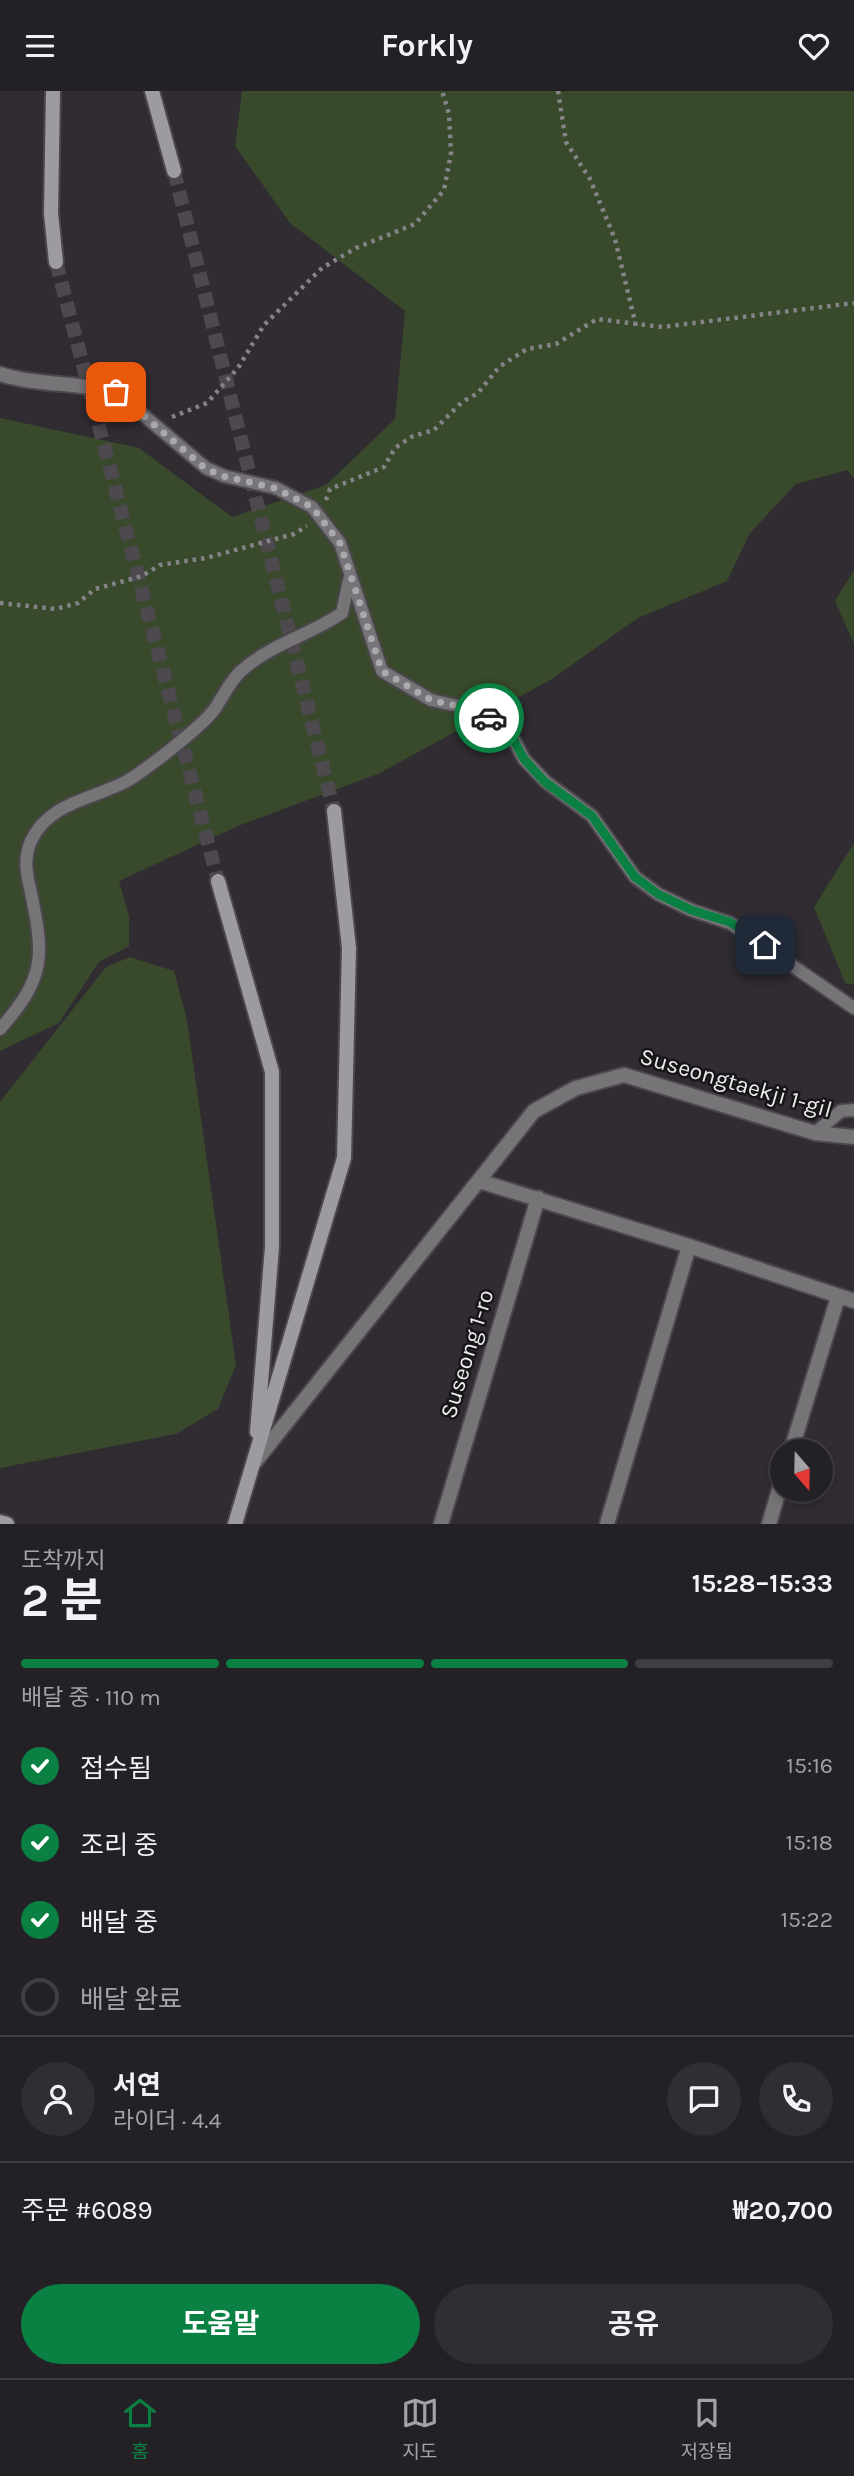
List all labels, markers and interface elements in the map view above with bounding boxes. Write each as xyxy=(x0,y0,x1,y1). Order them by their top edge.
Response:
icon: menu xyxy=(21,27,59,65)
text: Forkly xyxy=(381,27,473,64)
icon: heart xyxy=(795,27,833,65)
pin xyxy=(86,362,146,422)
icon: bag xyxy=(97,373,135,411)
courier xyxy=(454,683,524,753)
icon: car xyxy=(470,699,508,737)
pin xyxy=(735,915,795,975)
icon: home xyxy=(746,926,784,964)
street label: Suseongtaekji 1-gil xyxy=(637,1043,835,1123)
street label: Suseong 1-ro xyxy=(435,1286,499,1422)
north arrow xyxy=(770,1439,833,1501)
map controls xyxy=(770,1439,833,1502)
text: 도착까지 xyxy=(21,1547,106,1574)
text: 15:28–15:33 xyxy=(692,1568,833,1599)
text: 2 분 xyxy=(21,1574,103,1628)
text: 배달 중 · 110 m xyxy=(21,1684,161,1711)
icon: check xyxy=(21,1747,59,1785)
text: 15:16 xyxy=(786,1752,833,1779)
text: 접수됨 xyxy=(80,1753,152,1784)
icon: check xyxy=(21,1824,59,1862)
text: 15:18 xyxy=(785,1829,833,1856)
text: 조리 중 xyxy=(80,1830,158,1861)
icon: check xyxy=(21,1901,59,1939)
text: 15:22 xyxy=(780,1906,833,1933)
text: 배달 중 xyxy=(80,1907,158,1938)
text: 배달 완료 xyxy=(80,1984,182,2015)
button: person xyxy=(21,2062,95,2136)
button: chat xyxy=(667,2062,741,2136)
button: phone xyxy=(759,2062,833,2136)
text: 서연 xyxy=(113,2070,161,2101)
text: 라이더 · 4.4 xyxy=(113,2107,221,2134)
text: 주문 #6089 xyxy=(21,2195,153,2226)
text: ₩20,700 xyxy=(733,2195,833,2226)
button: 도움말 xyxy=(21,2284,420,2364)
button: 공유 xyxy=(434,2284,833,2364)
tab: 홈 xyxy=(121,2394,159,2463)
tab: 지도 xyxy=(401,2394,439,2463)
tab: 저장됨 xyxy=(681,2394,733,2463)

